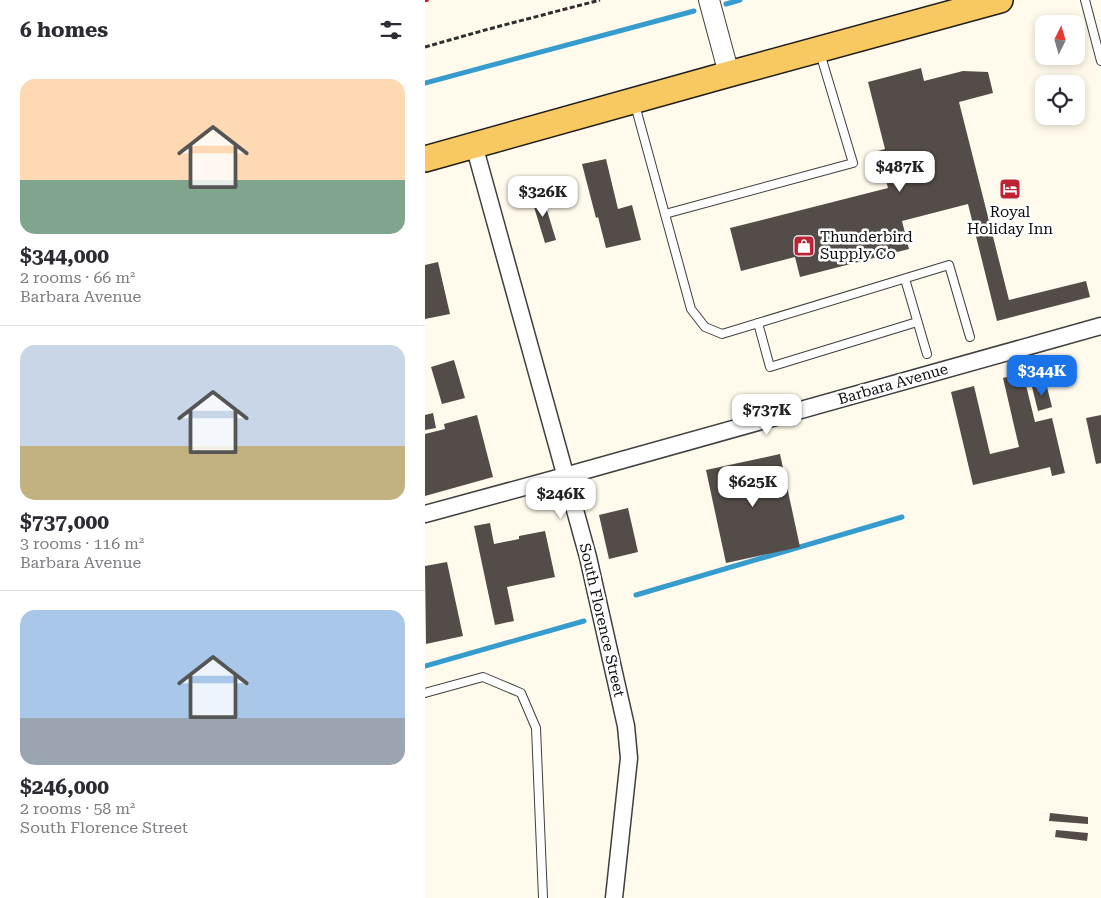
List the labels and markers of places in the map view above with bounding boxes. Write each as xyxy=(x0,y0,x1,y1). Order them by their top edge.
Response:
pin: $487K xyxy=(865,150,935,193)
pin: $326K xyxy=(508,176,578,218)
hotel icon: Royal Holiday Inn xyxy=(998,177,1022,201)
place label: Royal Holiday Inn xyxy=(967,203,1053,238)
place label: Thunderbird Supply Co xyxy=(820,228,913,263)
shop icon: Thunderbird Supply Co xyxy=(792,234,816,258)
pin: $344K xyxy=(1007,354,1077,397)
pin: $737K xyxy=(732,394,802,436)
pin: $625K xyxy=(718,466,788,508)
pin: $246K xyxy=(526,478,596,520)

